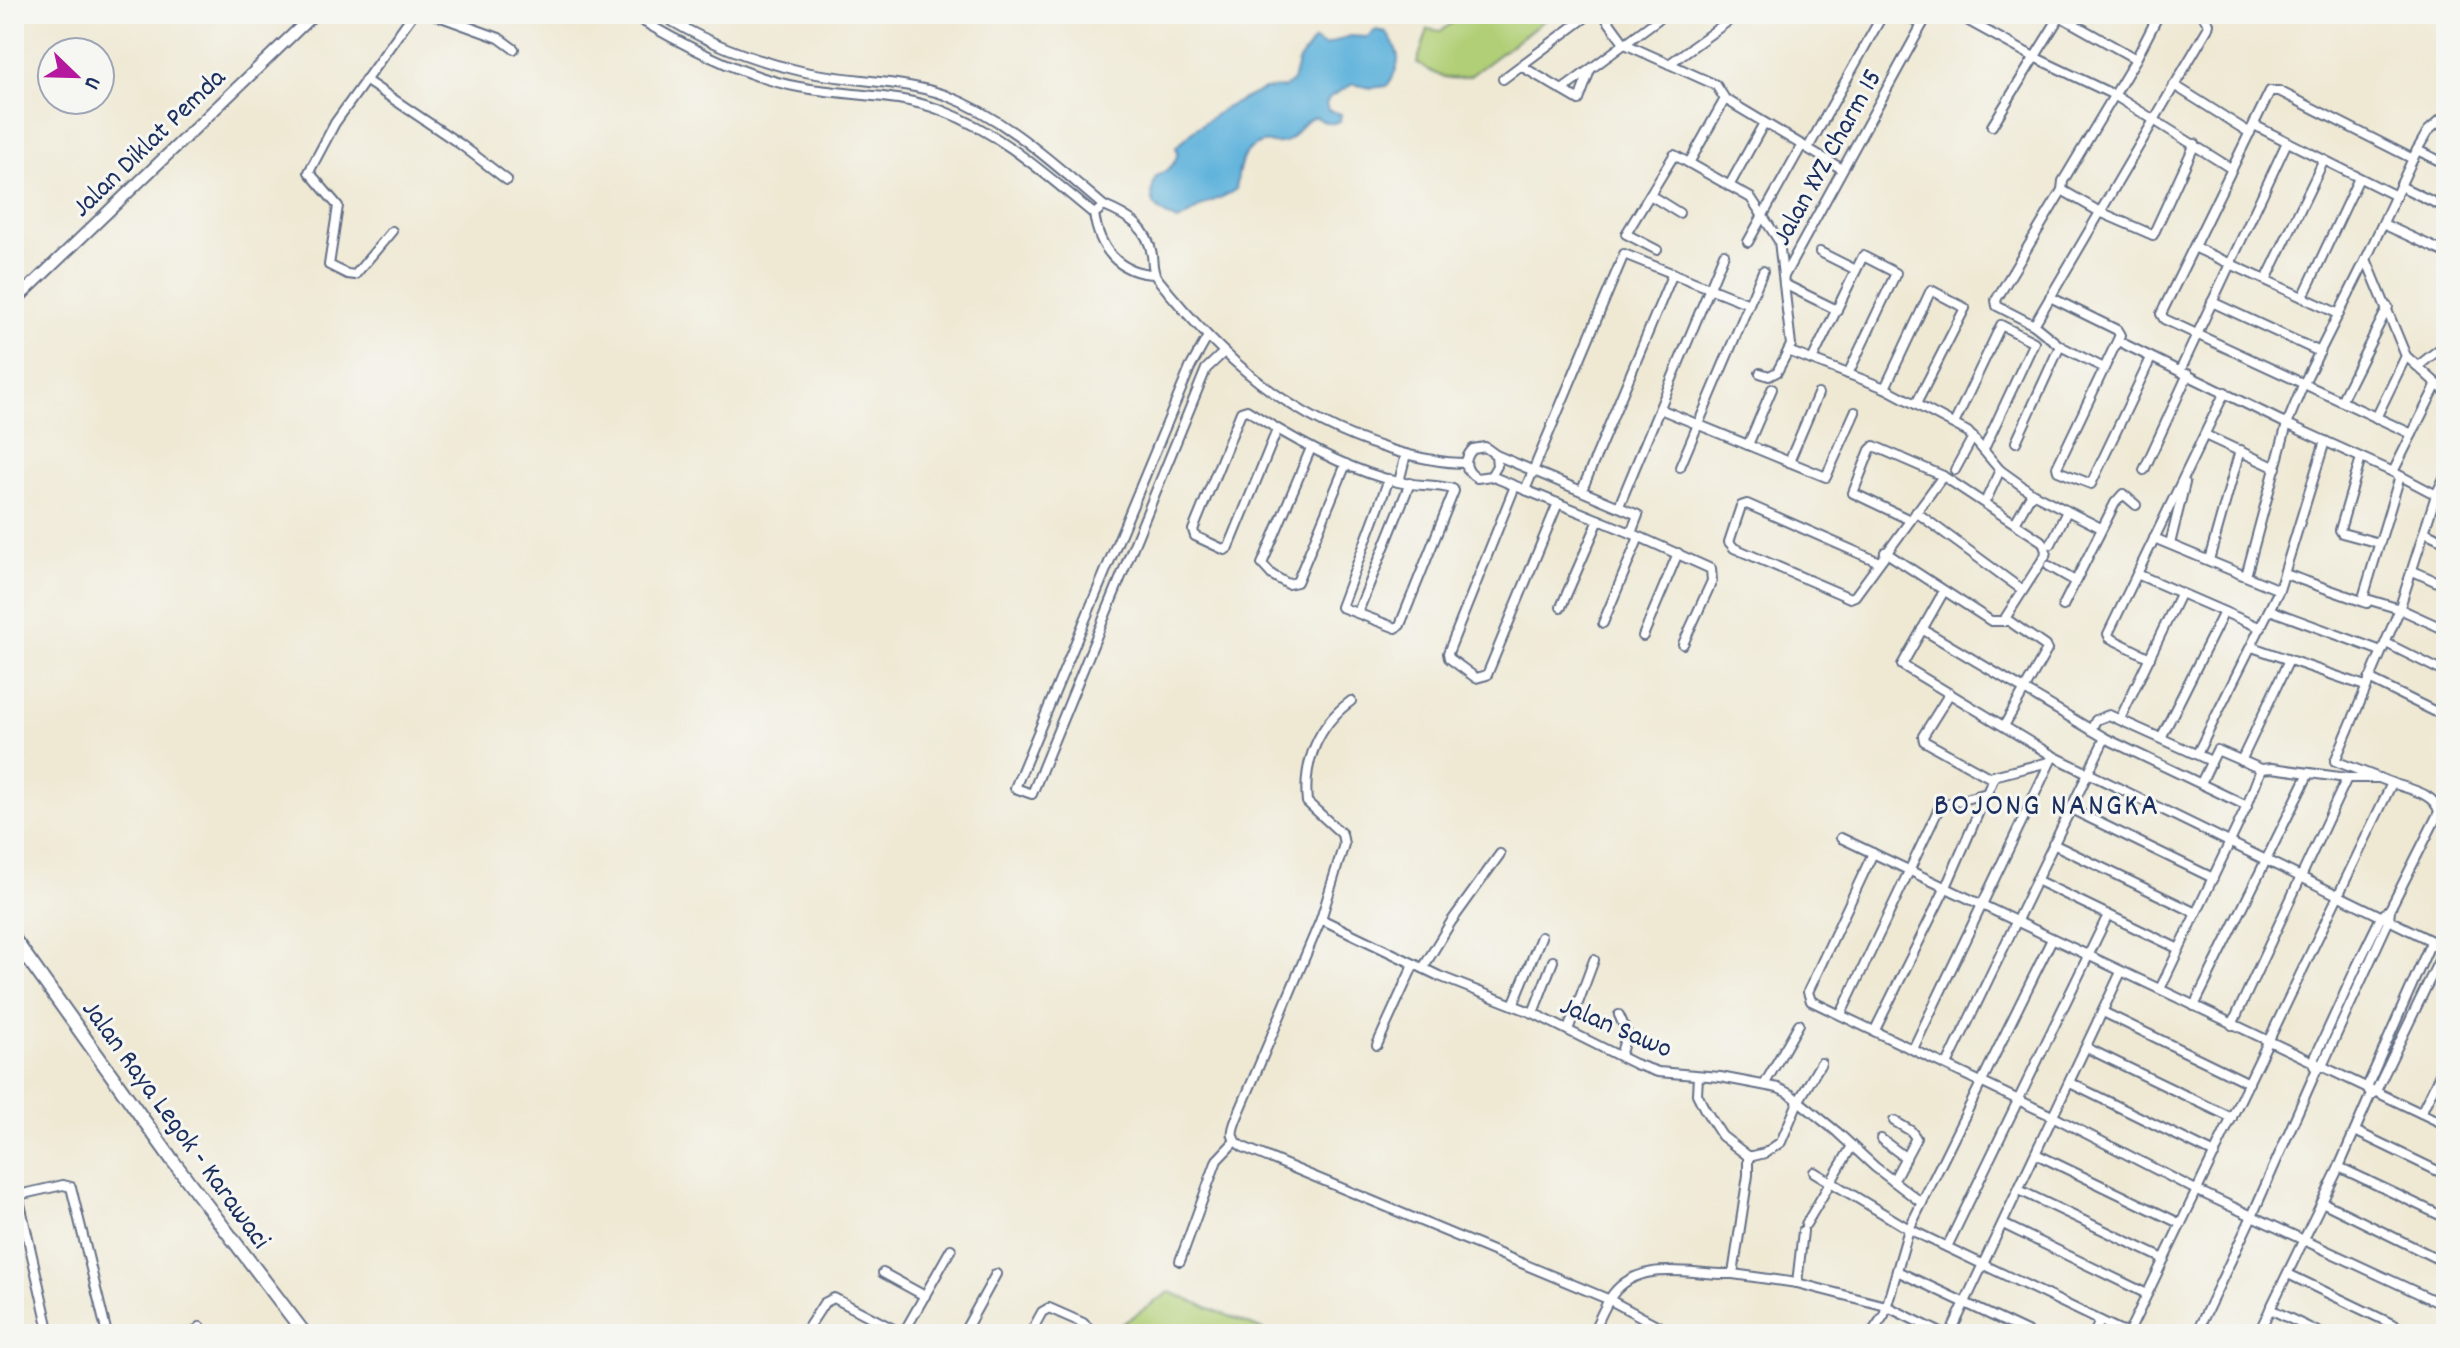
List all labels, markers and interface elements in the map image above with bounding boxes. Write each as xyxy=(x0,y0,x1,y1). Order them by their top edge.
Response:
north arrow xyxy=(36,36,116,116)
street label: Jalan Diklat Pemda xyxy=(64,60,237,229)
street label: Jalan XYZ Charm 15 xyxy=(1764,63,1894,254)
text: U xyxy=(75,72,108,93)
district label: BOJONG NANGKA xyxy=(1934,785,2160,831)
street label: Jalan Sawo xyxy=(1553,988,1677,1071)
street label: Jalan Raya Legok - Karawaci xyxy=(70,993,278,1259)

